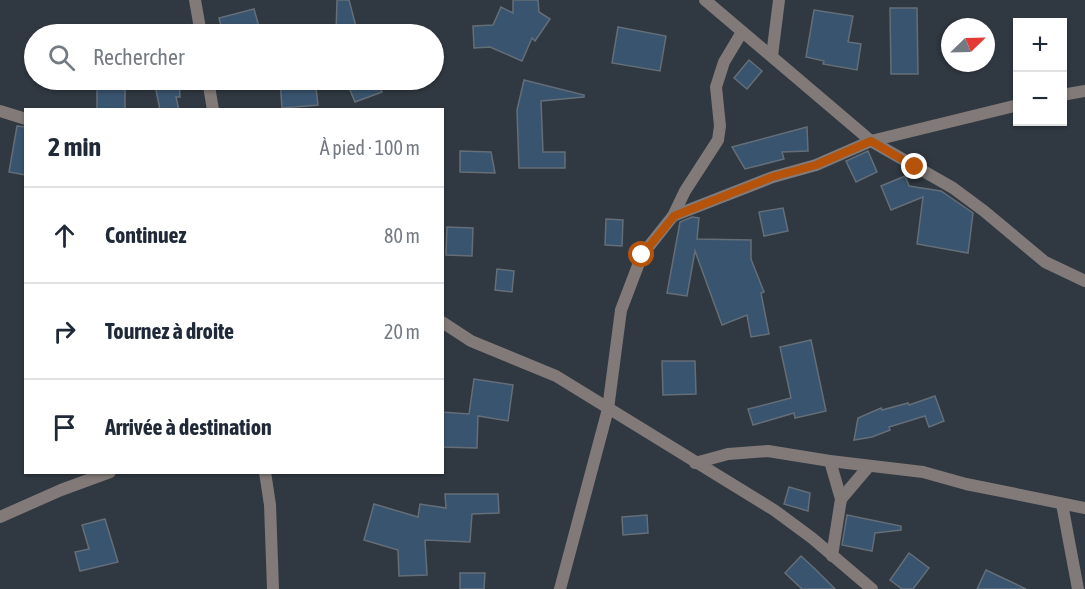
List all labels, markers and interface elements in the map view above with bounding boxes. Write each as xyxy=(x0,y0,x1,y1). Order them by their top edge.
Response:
north arrow xyxy=(941,18,995,72)
map controls xyxy=(1013,18,1067,126)
button: + xyxy=(1013,18,1067,72)
search box xyxy=(24,24,444,90)
icon: search xyxy=(45,41,78,74)
text: Rechercher xyxy=(93,44,184,70)
button: − xyxy=(1013,72,1067,126)
text: 2 min xyxy=(48,132,101,162)
text: À pied · 100 m xyxy=(320,136,420,159)
route end xyxy=(901,153,927,179)
icon: ahead xyxy=(48,219,81,252)
text: Continuez xyxy=(105,222,187,248)
text: 80 m xyxy=(384,224,420,247)
route start xyxy=(628,241,654,267)
icon: right xyxy=(48,315,81,348)
text: Tournez à droite xyxy=(105,318,234,344)
text: 20 m xyxy=(384,320,420,343)
icon: arrive xyxy=(48,411,81,444)
text: Arrivée à destination xyxy=(105,414,272,440)

